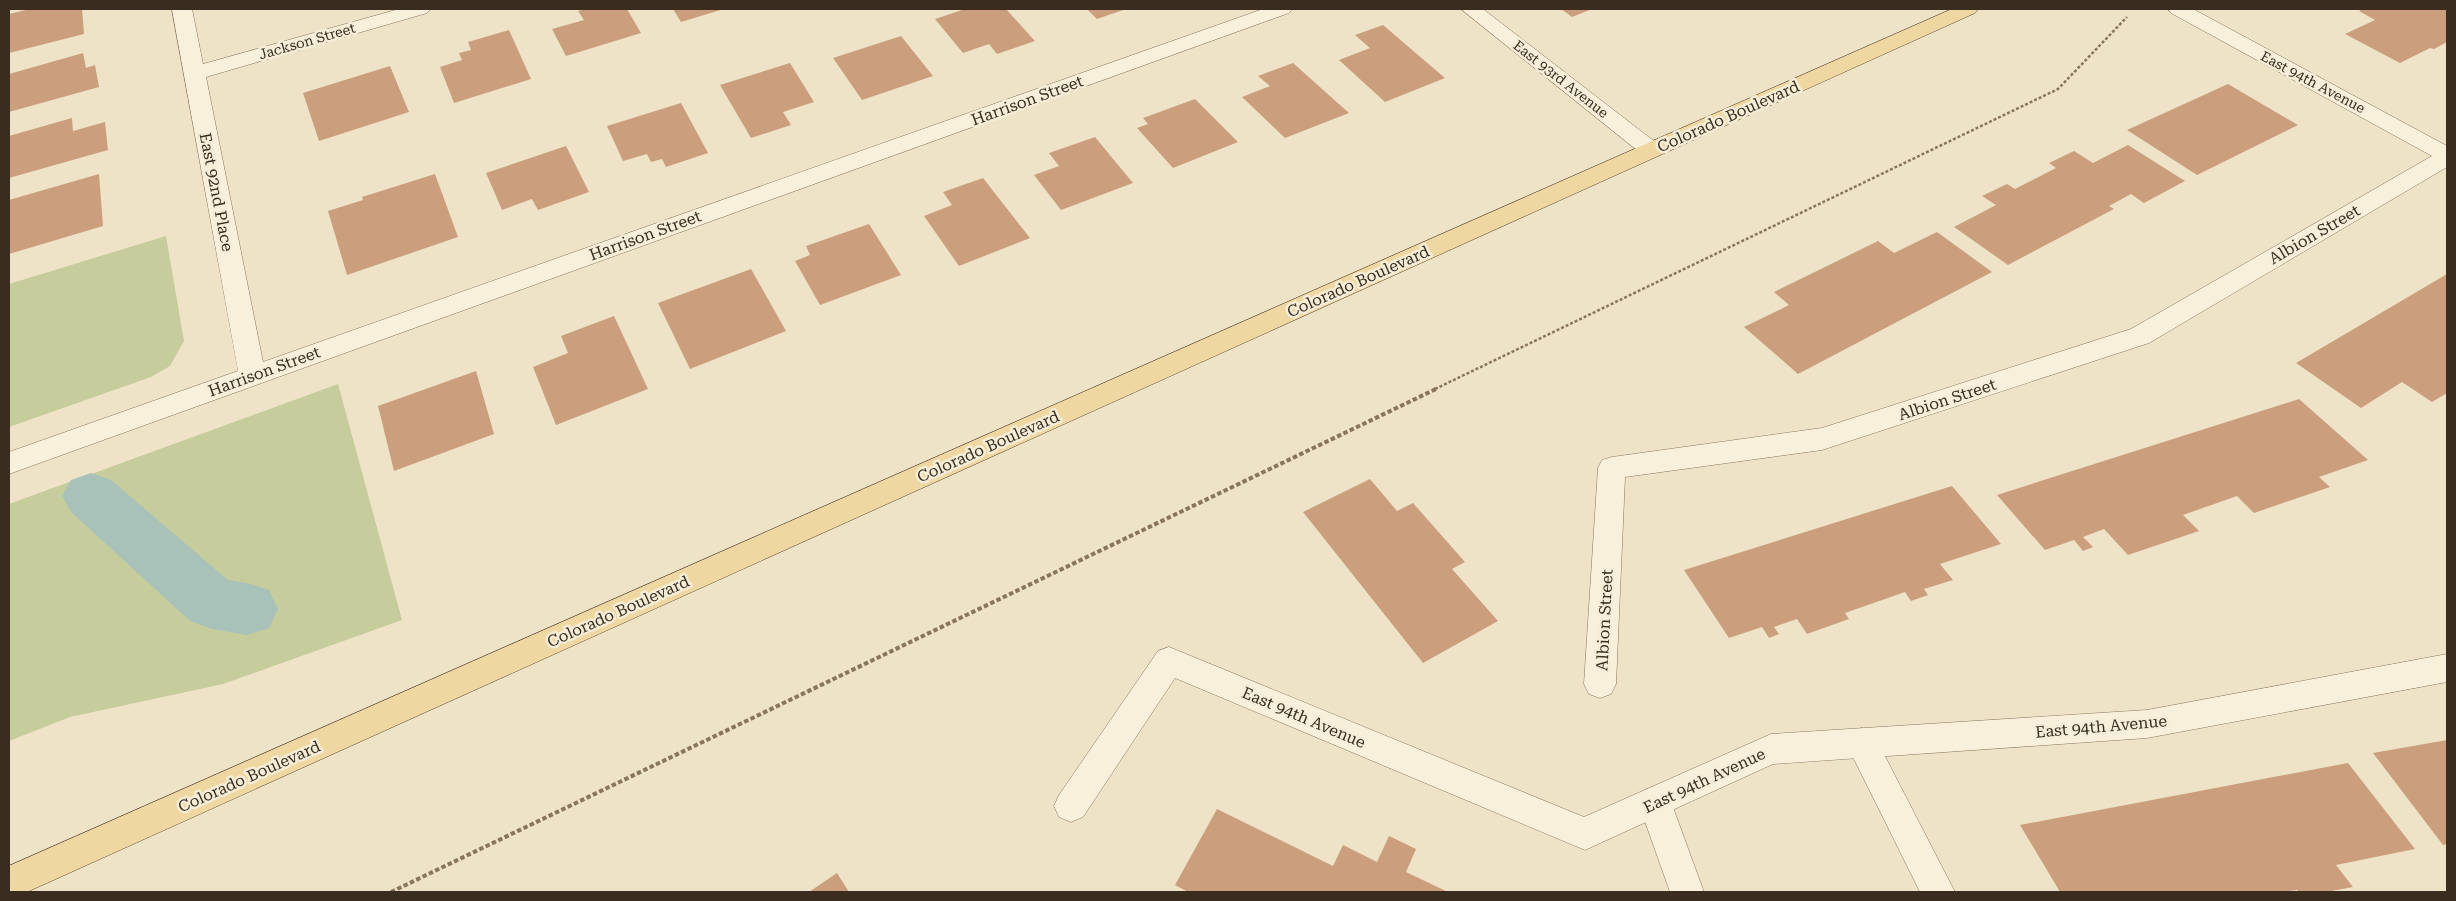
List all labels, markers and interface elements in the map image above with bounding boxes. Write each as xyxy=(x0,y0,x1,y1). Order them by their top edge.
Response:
street label: Jackson Street xyxy=(257,20,357,62)
street label: East 93rd Avenue xyxy=(1510,37,1612,121)
street label: East 94th Avenue xyxy=(2258,48,2368,116)
street label: Harrison Street xyxy=(969,71,1086,130)
street label: Colorado Boulevard xyxy=(1654,77,1802,156)
street label: East 92nd Place xyxy=(196,131,237,253)
street label: Albion Street xyxy=(2265,201,2363,268)
street label: Harrison Street xyxy=(587,206,704,265)
street label: Colorado Boulevard xyxy=(1284,242,1432,321)
street label: Harrison Street xyxy=(206,342,323,401)
street label: Albion Street xyxy=(1896,375,1999,424)
street label: Colorado Boulevard xyxy=(914,407,1062,486)
street label: Albion Street xyxy=(1592,569,1617,671)
street label: Colorado Boulevard xyxy=(544,572,692,651)
street label: East 94th Avenue xyxy=(1239,683,1369,752)
street label: East 94th Avenue xyxy=(2034,711,2168,742)
street label: Colorado Boulevard xyxy=(175,737,323,816)
street label: East 94th Avenue xyxy=(1640,744,1768,817)

